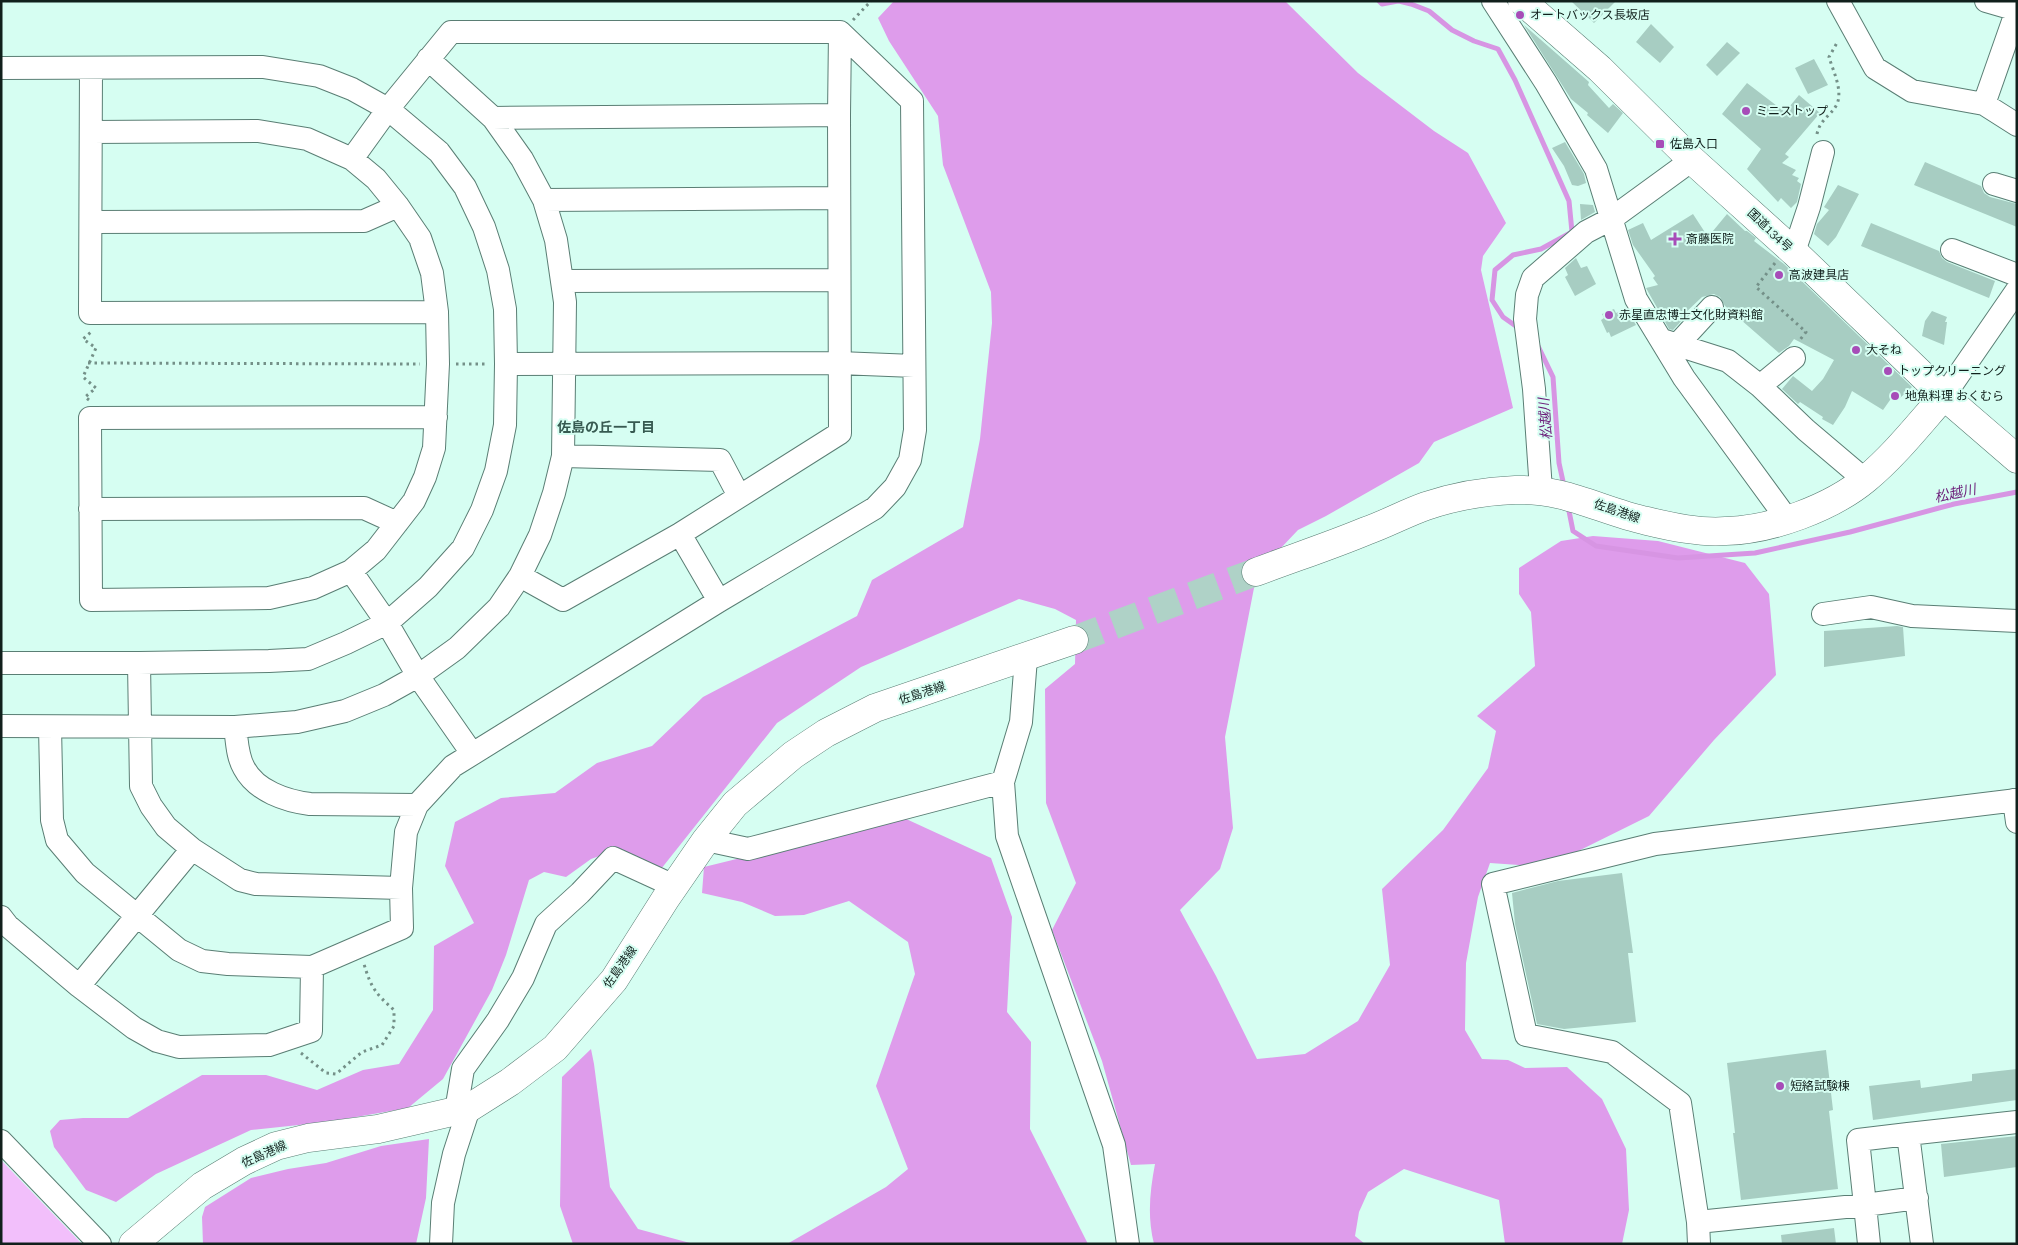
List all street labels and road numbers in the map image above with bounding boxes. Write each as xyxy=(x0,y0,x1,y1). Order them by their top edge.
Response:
street label: 国道134号 xyxy=(1745,206,1795,254)
street label: 佐島港線 xyxy=(1592,497,1642,525)
street label: 佐島港線 xyxy=(897,679,947,707)
street label: 佐島港線 xyxy=(600,943,640,991)
street label: 佐島港線 xyxy=(239,1138,289,1170)

